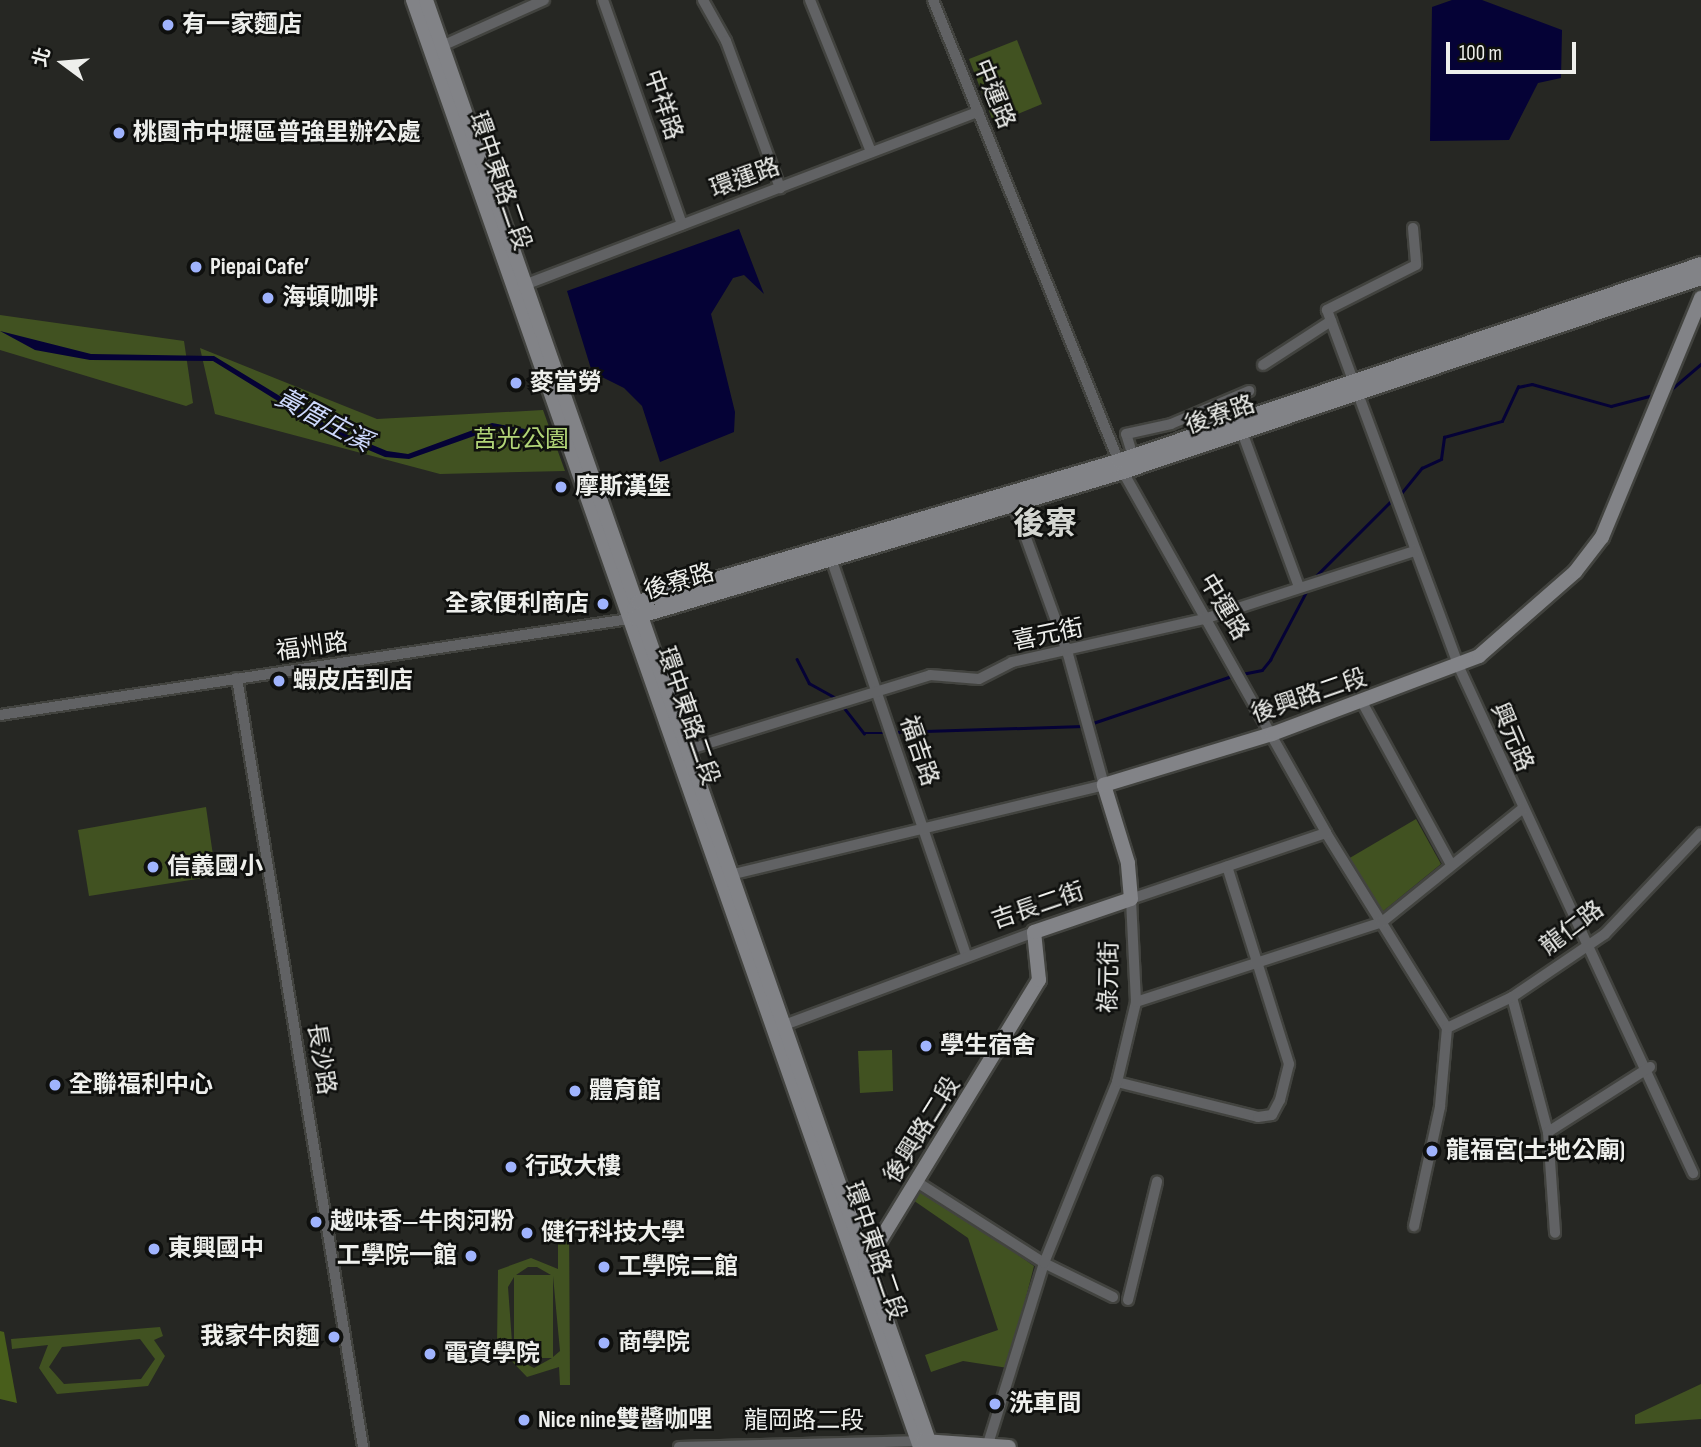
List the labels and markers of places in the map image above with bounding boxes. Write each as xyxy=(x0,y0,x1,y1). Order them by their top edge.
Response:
place label: 有一家麵店 xyxy=(182,11,302,39)
marker: 有一家麵店 xyxy=(160,17,176,33)
place label: 桃園市中壢區普強里辦公處 xyxy=(133,119,421,147)
marker: 桃園市中壢區普強里辦公處 xyxy=(111,125,127,141)
place label: Piepai Cafe’ xyxy=(210,253,310,281)
marker: Piepai Cafe’ xyxy=(188,259,204,275)
place label: 海頓咖啡 xyxy=(282,284,378,312)
marker: 海頓咖啡 xyxy=(260,290,276,306)
place label: 麥當勞 xyxy=(530,369,602,397)
marker: 麥當勞 xyxy=(508,375,524,391)
place label: 摩斯漢堡 xyxy=(575,473,671,501)
marker: 摩斯漢堡 xyxy=(553,479,569,495)
place label: 全家便利商店 xyxy=(445,590,589,618)
marker: 全家便利商店 xyxy=(595,596,611,612)
place label: 蝦皮店到店 xyxy=(293,667,413,695)
marker: 蝦皮店到店 xyxy=(271,673,287,689)
place label: 信義國小 xyxy=(167,853,263,881)
marker: 信義國小 xyxy=(145,859,161,875)
place label: 學生宿舍 xyxy=(940,1032,1036,1060)
marker: 學生宿舍 xyxy=(918,1038,934,1054)
place label: 全聯福利中心 xyxy=(69,1071,213,1099)
marker: 全聯福利中心 xyxy=(47,1077,63,1093)
place label: 體育館 xyxy=(589,1077,661,1105)
marker: 體育館 xyxy=(567,1083,583,1099)
place label: 龍福宮(土地公廟) xyxy=(1446,1137,1625,1165)
marker: 龍福宮(土地公廟) xyxy=(1424,1143,1440,1159)
place label: 行政大樓 xyxy=(525,1153,621,1181)
marker: 行政大樓 xyxy=(503,1159,519,1175)
place label: 越味香—牛肉河粉 xyxy=(330,1208,515,1236)
marker: 越味香—牛肉河粉 xyxy=(308,1214,324,1230)
place label: 健行科技大學 xyxy=(541,1219,685,1247)
marker: 健行科技大學 xyxy=(519,1225,535,1241)
place label: 東興國中 xyxy=(168,1235,264,1263)
marker: 東興國中 xyxy=(146,1241,162,1257)
place label: 工學院一館 xyxy=(337,1242,457,1270)
marker: 工學院一館 xyxy=(463,1248,479,1264)
place label: 工學院二館 xyxy=(618,1253,738,1281)
marker: 工學院二館 xyxy=(596,1259,612,1275)
place label: 我家牛肉麵 xyxy=(200,1323,320,1351)
marker: 我家牛肉麵 xyxy=(326,1329,342,1345)
place label: 商學院 xyxy=(618,1329,690,1357)
marker: 商學院 xyxy=(596,1335,612,1351)
place label: 電資學院 xyxy=(444,1340,540,1368)
marker: 電資學院 xyxy=(422,1346,438,1362)
place label: 洗車間 xyxy=(1009,1390,1081,1418)
marker: 洗車間 xyxy=(987,1396,1003,1412)
place label: Nice nine雙醬咖哩 xyxy=(538,1406,712,1434)
marker: Nice nine雙醬咖哩 xyxy=(516,1412,532,1428)

